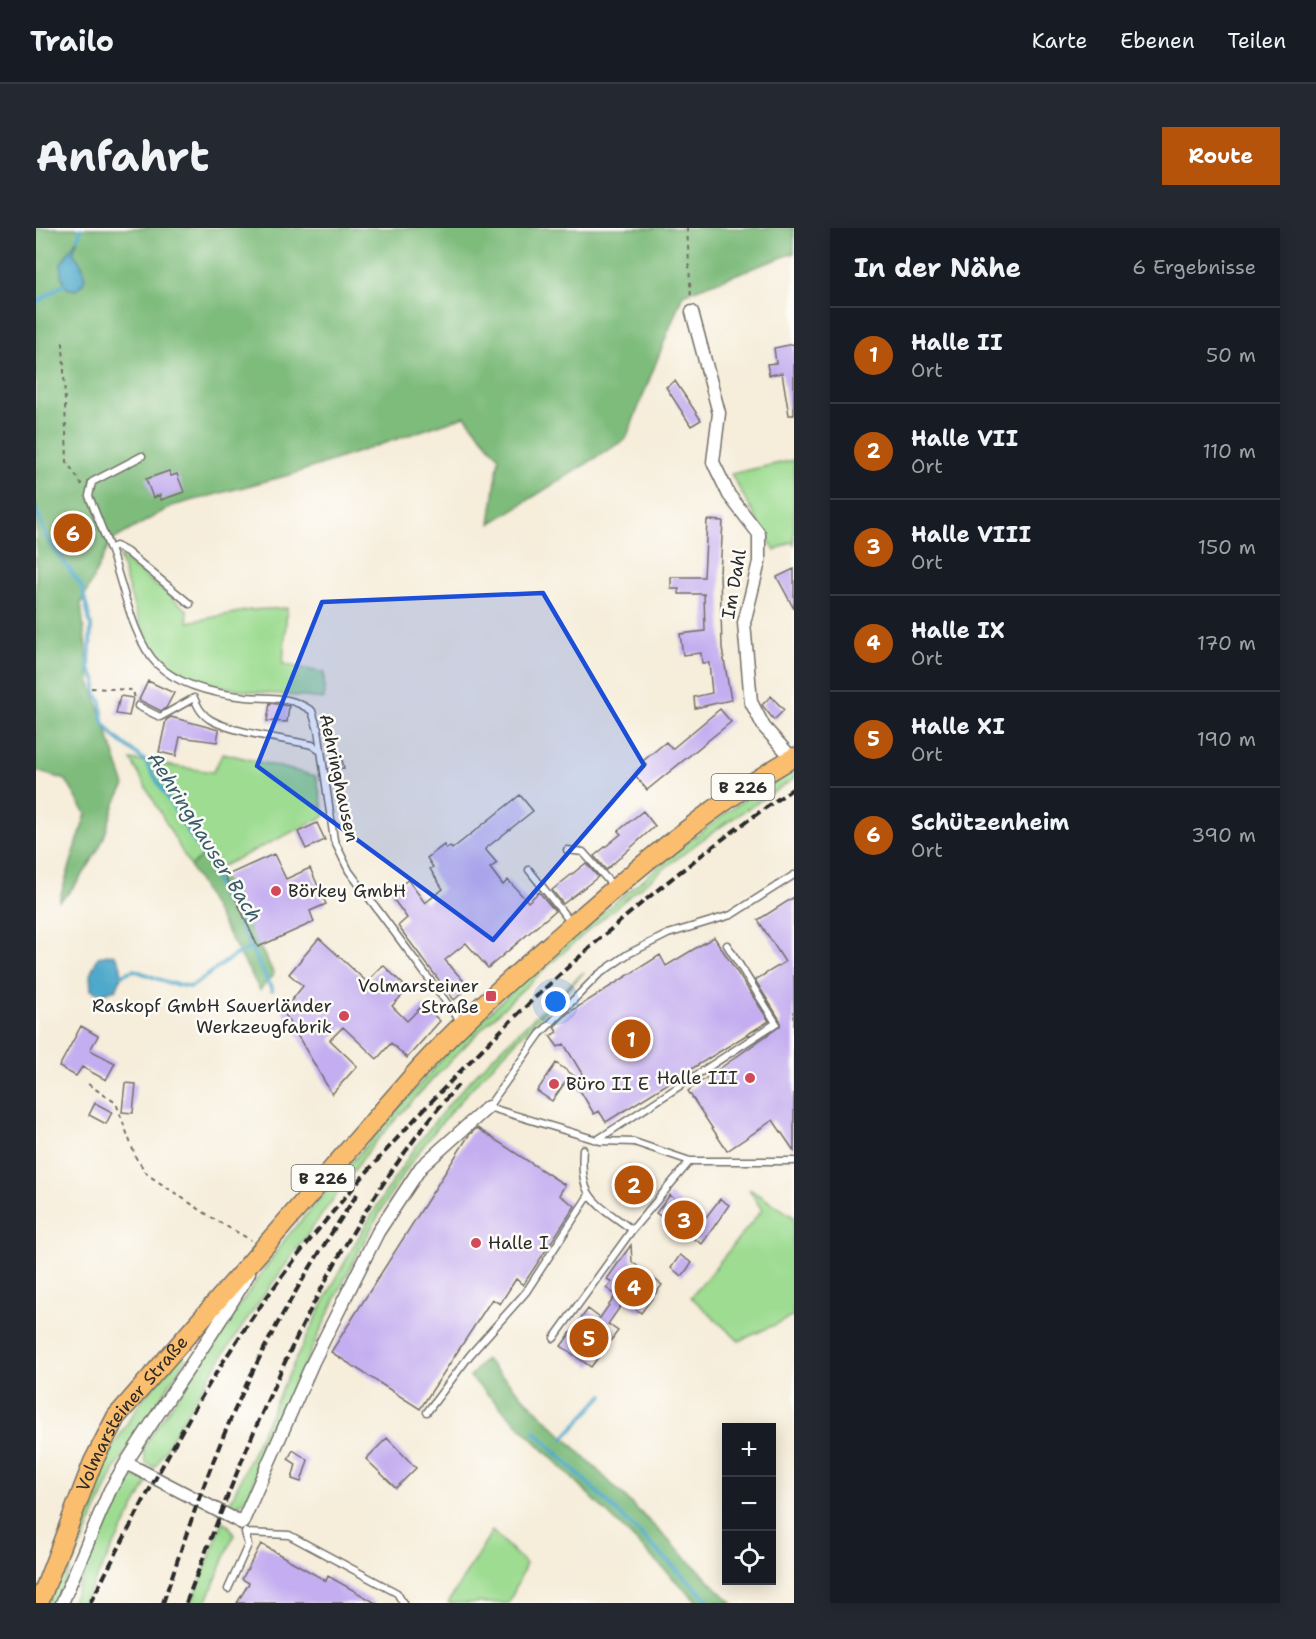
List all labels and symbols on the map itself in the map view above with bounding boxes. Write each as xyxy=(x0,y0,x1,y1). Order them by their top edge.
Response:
pin: 6 xyxy=(54,510,93,556)
street label: Im Dahl xyxy=(716,547,752,621)
street label: Aehringhausen xyxy=(314,712,364,844)
water label: Aehringhauser Bach xyxy=(142,747,268,927)
road number: B 226 xyxy=(712,774,774,800)
place label: Börkey GmbH xyxy=(288,879,406,903)
marker: Börkey GmbH xyxy=(269,884,283,898)
place label: Volmarsteiner Straße xyxy=(358,974,479,1019)
your location xyxy=(541,987,570,1016)
marker: Volmarsteiner Straße xyxy=(484,989,498,1003)
place label: Raskopf GmbH Sauerländer Werkzeugfabrik xyxy=(92,994,332,1039)
marker: Raskopf GmbH Sauerländer Werkzeugfabrik xyxy=(337,1009,351,1023)
pin: 1 xyxy=(612,1016,650,1062)
place label: Halle III xyxy=(657,1066,738,1090)
marker: Halle III xyxy=(743,1071,757,1085)
place label: Büro II E xyxy=(566,1072,649,1096)
marker: Büro II E xyxy=(547,1077,561,1091)
pin: 2 xyxy=(614,1162,654,1208)
road number: B 226 xyxy=(292,1165,354,1191)
pin: 3 xyxy=(664,1198,704,1242)
place label: Halle I xyxy=(488,1231,549,1255)
marker: Halle I xyxy=(469,1236,483,1250)
pin: 4 xyxy=(614,1264,654,1310)
pin: 5 xyxy=(570,1316,608,1360)
street label: Volmarsteiner Straße xyxy=(71,1331,193,1495)

